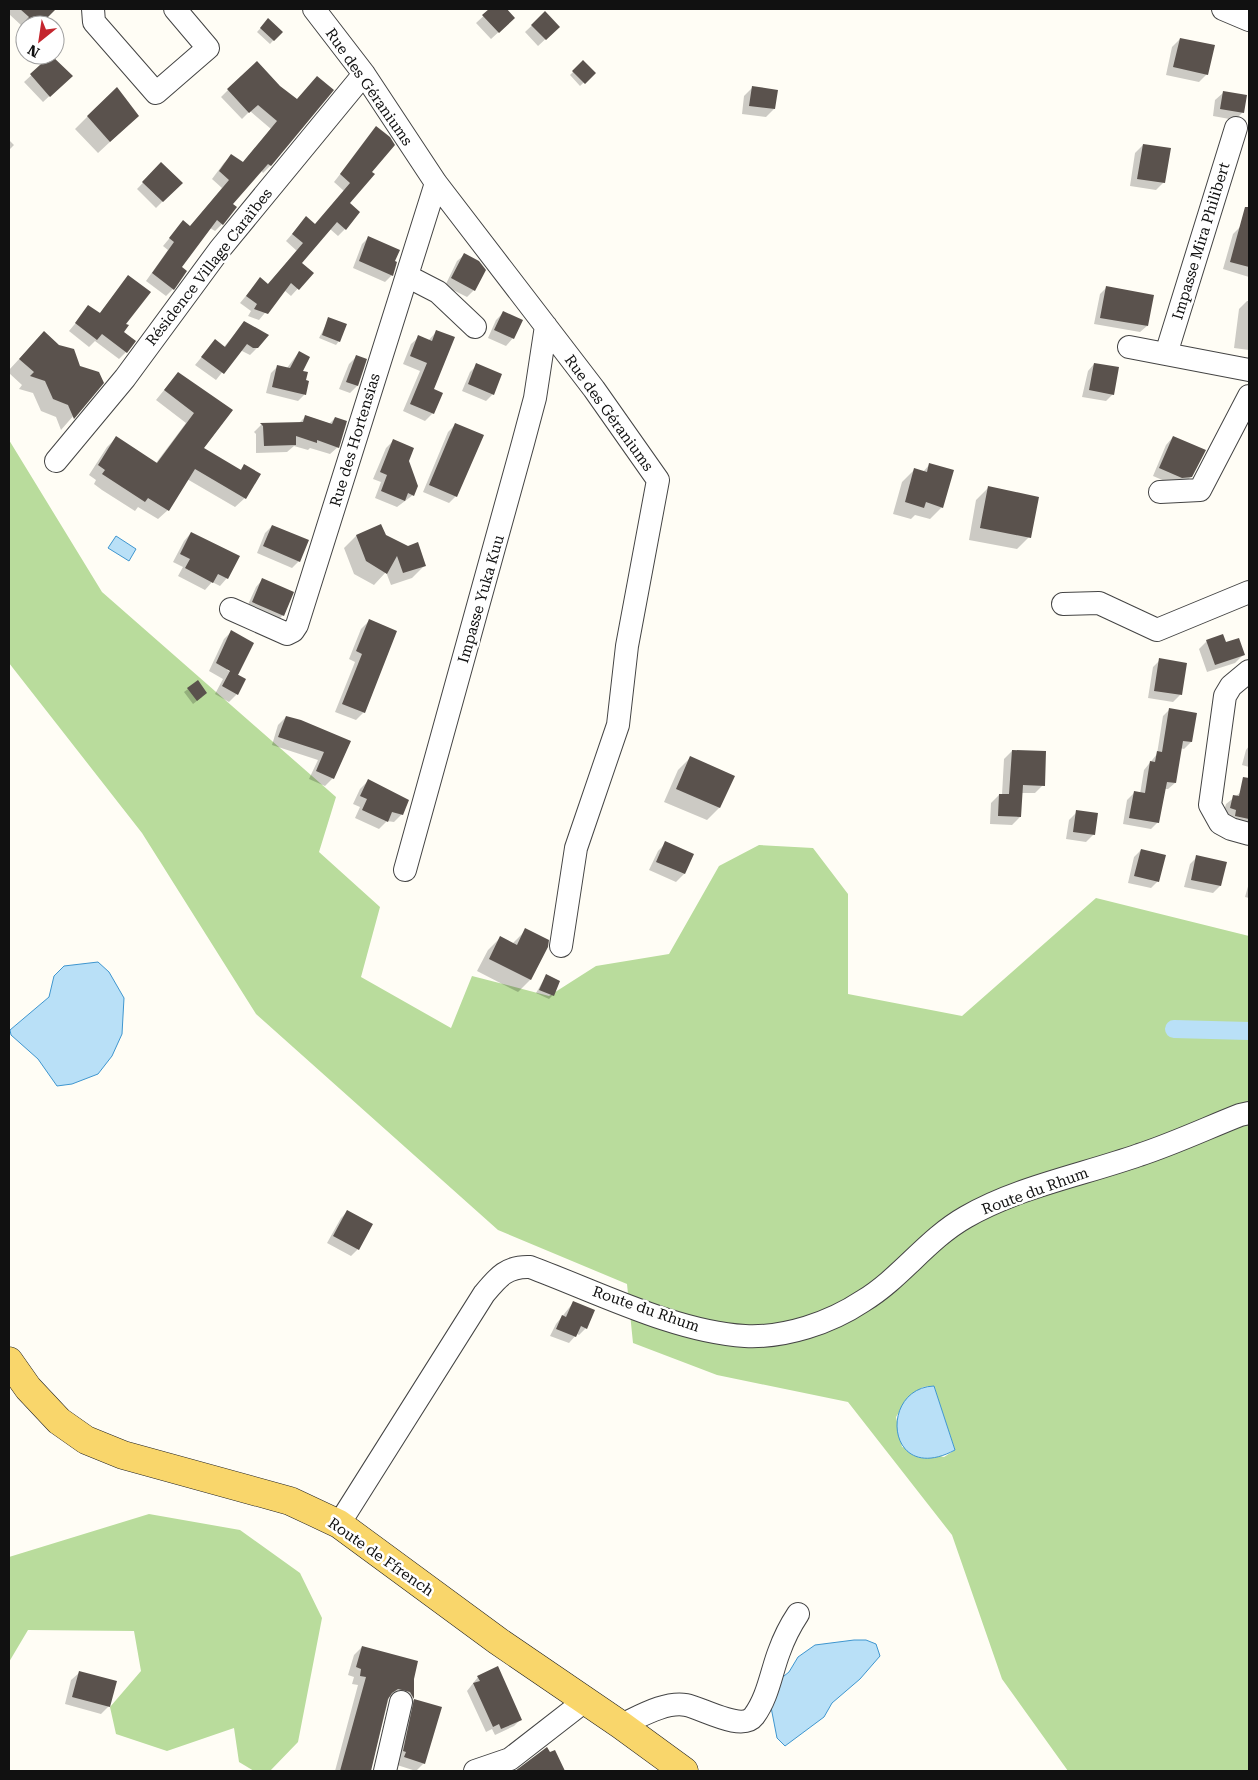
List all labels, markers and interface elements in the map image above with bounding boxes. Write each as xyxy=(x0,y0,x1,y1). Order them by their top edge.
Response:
north arrow xyxy=(15,15,65,65)
street label: Rue des Géraniums xyxy=(322,25,416,149)
text: N xyxy=(25,42,42,61)
street label: Impasse Mira Philibert xyxy=(1168,160,1234,322)
street label: Résidence Village Caraïbes xyxy=(142,185,276,349)
street label: Rue des Géraniums xyxy=(561,351,657,475)
street label: Rue des Hortensias xyxy=(326,371,384,509)
street label: Impasse Yuka Kuu xyxy=(454,532,508,665)
street label: Route du Rhum xyxy=(979,1163,1091,1219)
street label: Route du Rhum xyxy=(590,1282,702,1336)
street label: Route de Ffrench xyxy=(325,1514,437,1600)

